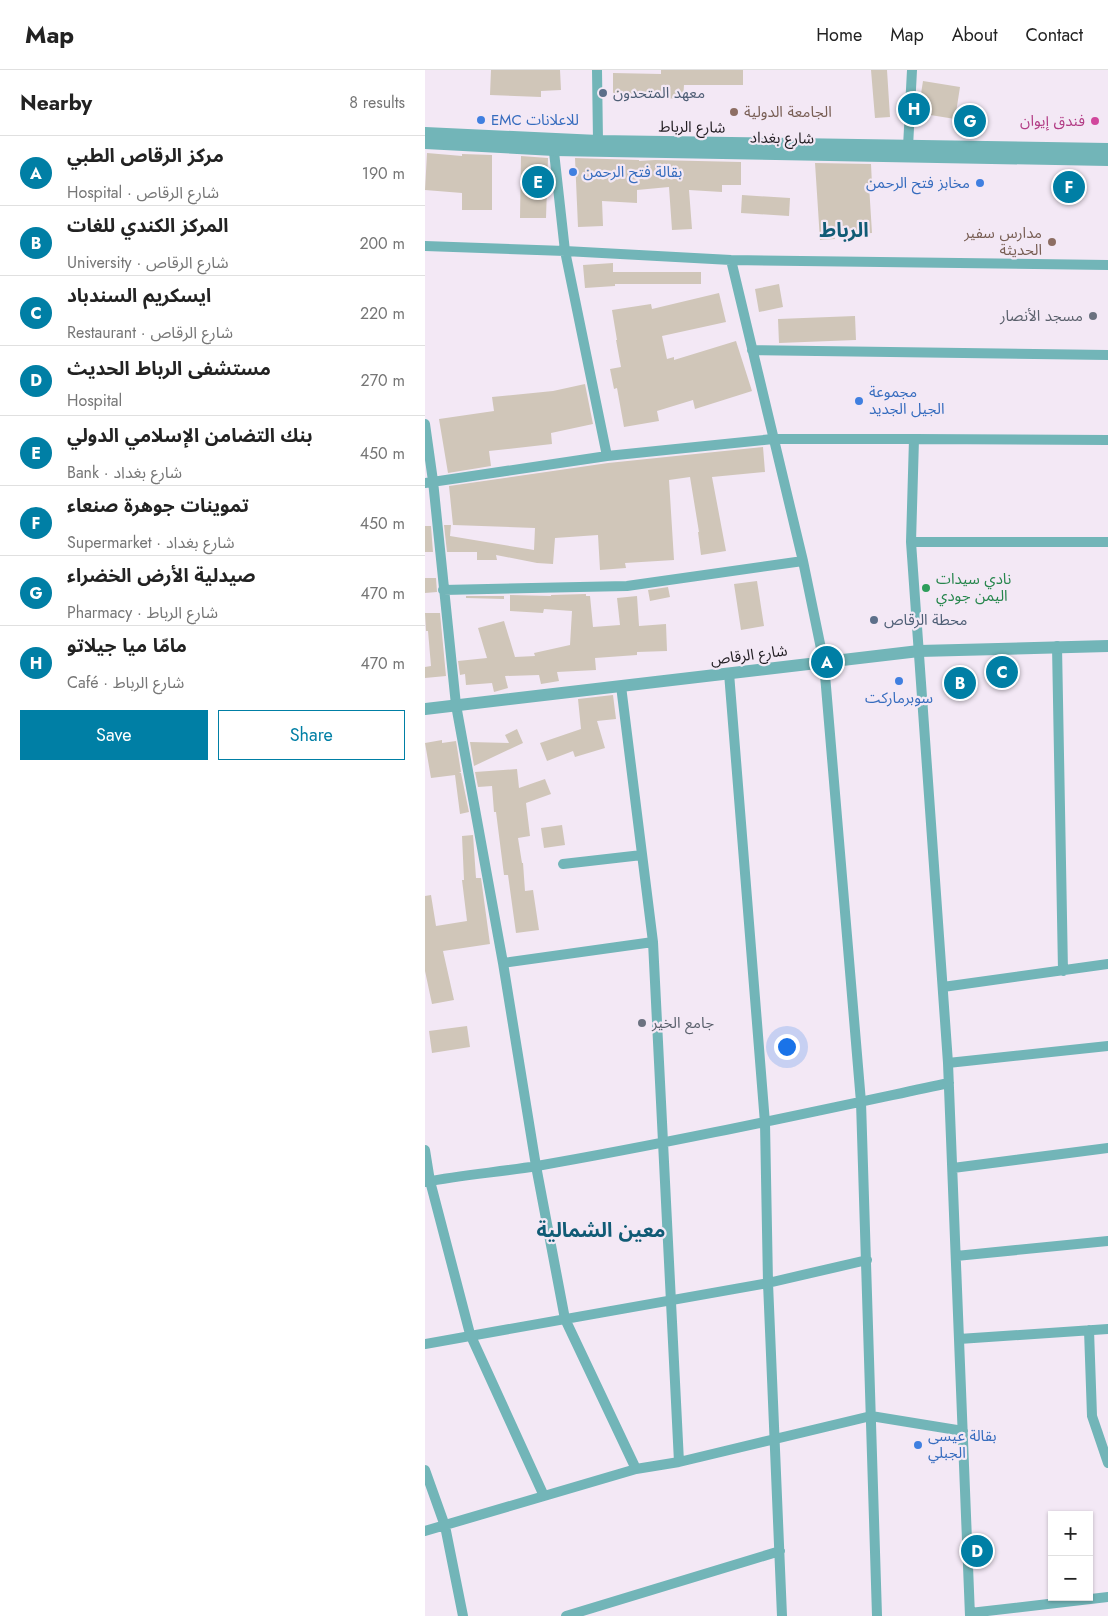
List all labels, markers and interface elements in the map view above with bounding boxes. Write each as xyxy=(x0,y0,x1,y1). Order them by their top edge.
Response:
text: Map xyxy=(25,17,74,52)
text: Home xyxy=(816,22,862,48)
text: Map xyxy=(890,22,924,48)
text: About xyxy=(952,22,997,48)
text: Contact xyxy=(1025,22,1083,48)
place label: معهد المتحدون xyxy=(613,82,705,104)
marker: معهد المتحدون xyxy=(597,87,609,99)
text: Nearby xyxy=(20,88,92,118)
pin: H xyxy=(898,90,930,128)
text: 8 results xyxy=(349,91,405,114)
place label: الجامعة الدولية xyxy=(744,101,832,123)
pin: G xyxy=(954,102,986,140)
marker: الجامعة الدولية xyxy=(728,106,740,118)
place label: EMC للاعلانات xyxy=(491,109,579,131)
place label: فندق إيوان xyxy=(1020,110,1085,132)
marker: EMC للاعلانات xyxy=(475,114,487,126)
street label: شارع الرباط xyxy=(658,115,726,140)
marker: فندق إيوان xyxy=(1089,115,1101,127)
street label: شارع بغداد xyxy=(750,126,815,151)
text: مركز الرقاص الطبي xyxy=(67,142,224,169)
place label: بقالة فتح الرحمن xyxy=(583,161,682,184)
text: A xyxy=(30,162,42,185)
text: 190 m xyxy=(362,162,405,185)
pin: E xyxy=(522,163,554,201)
marker: بقالة فتح الرحمن xyxy=(567,166,579,178)
pin: F xyxy=(1053,168,1085,206)
place label: مخابز فتح الرحمن xyxy=(866,172,970,195)
marker: مخابز فتح الرحمن xyxy=(974,177,986,189)
text: Hospital · شارع الرقاص xyxy=(67,181,219,204)
text: المركز الكندي للغات xyxy=(67,212,228,239)
district label: الرباط xyxy=(819,216,869,245)
place label: مدارس سفير الحديثة xyxy=(963,222,1042,261)
text: B xyxy=(31,232,41,255)
text: 200 m xyxy=(359,232,405,255)
marker: مدارس سفير الحديثة xyxy=(1046,236,1058,248)
text: University · شارع الرقاص xyxy=(67,251,229,274)
text: ايسكريم السندباد xyxy=(67,282,211,309)
text: C xyxy=(30,302,42,325)
text: 220 m xyxy=(360,302,405,325)
place label: مسجد الأنصار xyxy=(999,305,1083,327)
marker: مسجد الأنصار xyxy=(1087,310,1099,322)
text: Restaurant · شارع الرقاص xyxy=(67,321,233,344)
text: مستشفى الرباط الحديث xyxy=(67,355,271,382)
text: D xyxy=(30,369,42,392)
text: 270 m xyxy=(361,369,405,392)
place label: مجموعة الجيل الجديد xyxy=(869,381,945,420)
text: Hospital xyxy=(67,389,122,412)
marker: مجموعة الجيل الجديد xyxy=(853,395,865,407)
text: بنك التضامن الإسلامي الدولي xyxy=(67,422,312,449)
text: E xyxy=(31,442,41,465)
text: 450 m xyxy=(360,442,405,465)
text: Bank · شارع بغداد xyxy=(67,461,182,484)
text: تموينات جوهرة صنعاء xyxy=(67,492,249,519)
text: F xyxy=(32,512,40,535)
text: 450 m xyxy=(360,512,405,535)
text: Supermarket · شارع بغداد xyxy=(67,531,235,554)
text: صيدلية الأرض الخضراء xyxy=(67,562,255,589)
place label: نادي سيدات اليمن جودي xyxy=(936,568,1011,607)
text: G xyxy=(29,582,43,605)
text: 470 m xyxy=(360,582,405,605)
marker: نادي سيدات اليمن جودي xyxy=(920,582,932,594)
text: Pharmacy · شارع الرباط xyxy=(67,601,218,624)
place label: محطة الرقاص xyxy=(884,609,968,631)
marker: محطة الرقاص xyxy=(868,614,880,626)
text: مامّا ميا جيلاتو xyxy=(67,632,187,659)
street label: شارع الرقاص xyxy=(709,639,789,672)
pin: A xyxy=(811,643,843,681)
text: H xyxy=(30,652,42,675)
text: 470 m xyxy=(360,652,405,675)
pin: C xyxy=(986,653,1018,691)
pin: B xyxy=(944,664,976,702)
text: Café · شارع الرباط xyxy=(67,671,184,694)
marker: سوبرماركت xyxy=(893,675,905,687)
place label: سوبرماركت xyxy=(865,687,933,709)
button: Save xyxy=(20,710,208,760)
button: Share xyxy=(218,710,405,760)
place label: جامع الخير xyxy=(651,1012,714,1035)
marker: جامع الخير xyxy=(636,1017,648,1029)
your location xyxy=(774,1034,800,1060)
district label: معين الشمالية xyxy=(537,1216,665,1245)
place label: بقالة عيسى الجبلي xyxy=(928,1425,996,1464)
marker: بقالة عيسى الجبلي xyxy=(912,1439,924,1451)
map controls xyxy=(1048,1511,1093,1601)
button: + xyxy=(1048,1511,1093,1556)
pin: D xyxy=(961,1532,993,1570)
button: − xyxy=(1048,1556,1093,1601)

